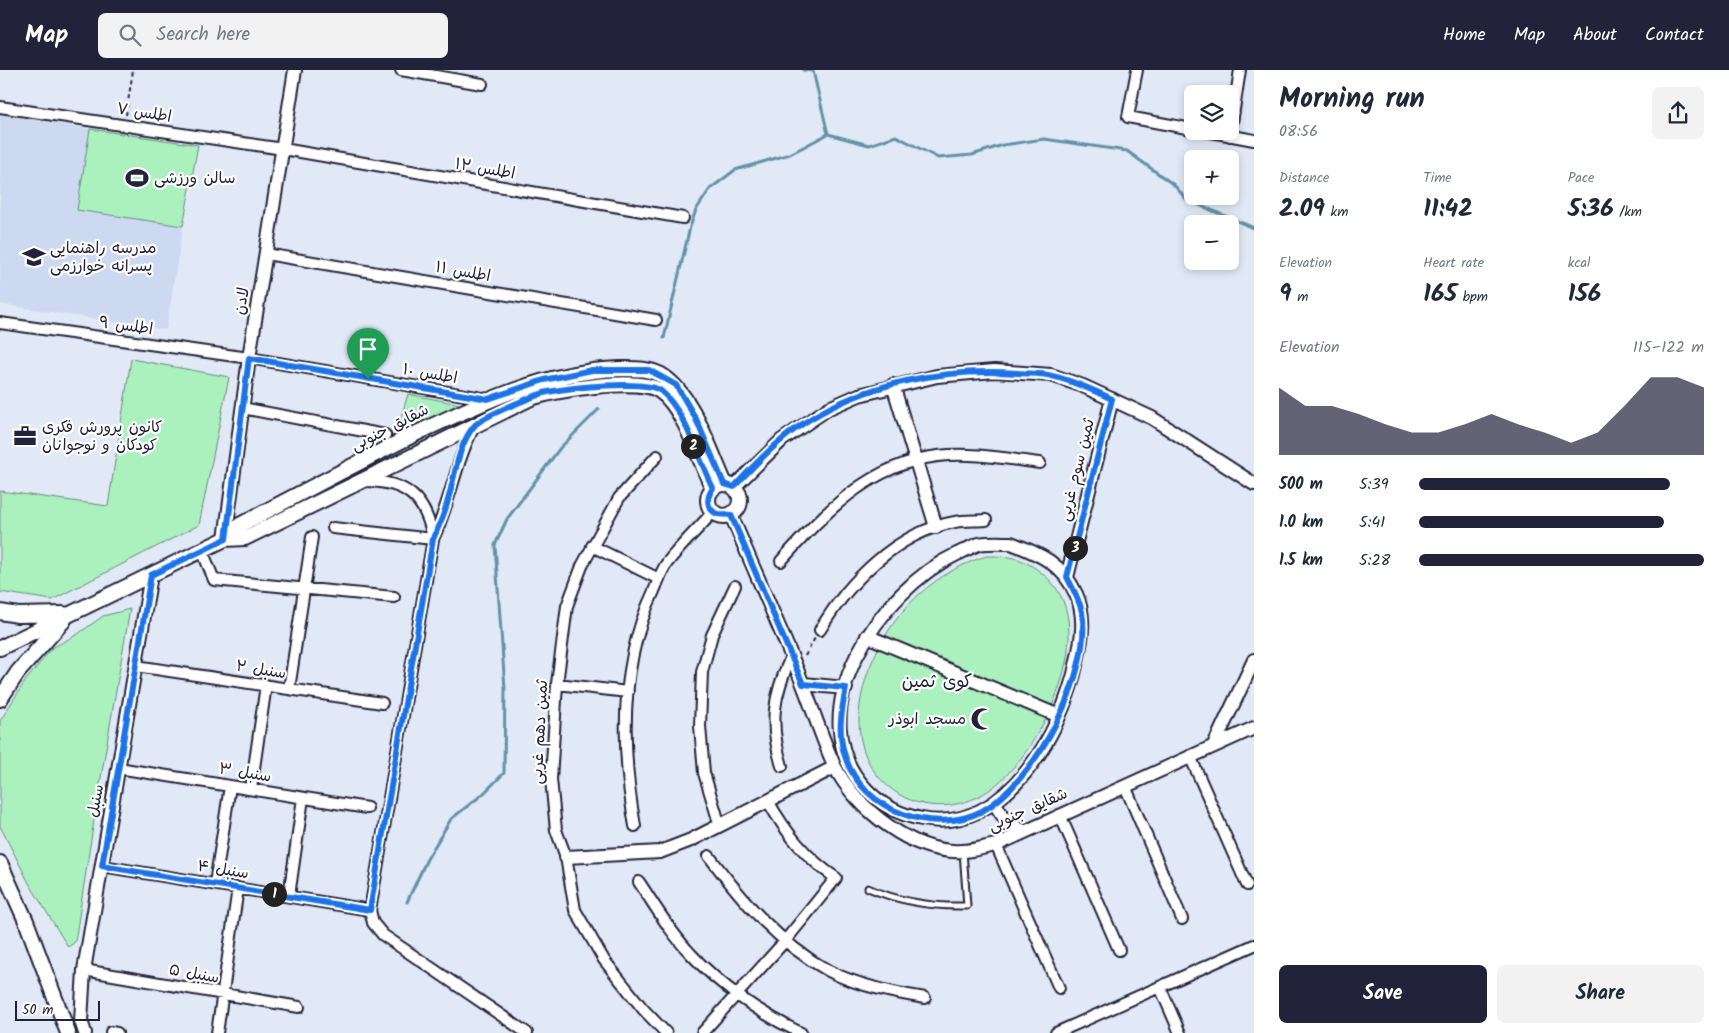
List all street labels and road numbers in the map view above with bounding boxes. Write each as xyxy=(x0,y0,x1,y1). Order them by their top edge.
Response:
street label: اطلس ۷ xyxy=(115,96,173,130)
street label: اطلس ۱۲ xyxy=(453,151,517,187)
street label: اطلس ۱۱ xyxy=(433,255,493,289)
street label: لادن xyxy=(227,285,257,317)
street label: اطلس ۹ xyxy=(97,310,155,342)
street label: اطلس ۱۰ xyxy=(401,357,459,391)
street label: شقایق جنوبی xyxy=(346,398,434,458)
street label: ثمین سوم غربی xyxy=(1052,415,1102,524)
street label: سنبل ۲ xyxy=(234,654,288,686)
street label: ثمین دهم غربی xyxy=(525,678,555,785)
street label: سنبل ۳ xyxy=(217,757,273,789)
street label: شقایق جنوبی xyxy=(984,781,1072,839)
street label: سنبل xyxy=(81,782,111,820)
street label: سنبل ۴ xyxy=(195,854,251,886)
street label: سنبل ۵ xyxy=(167,957,221,991)

